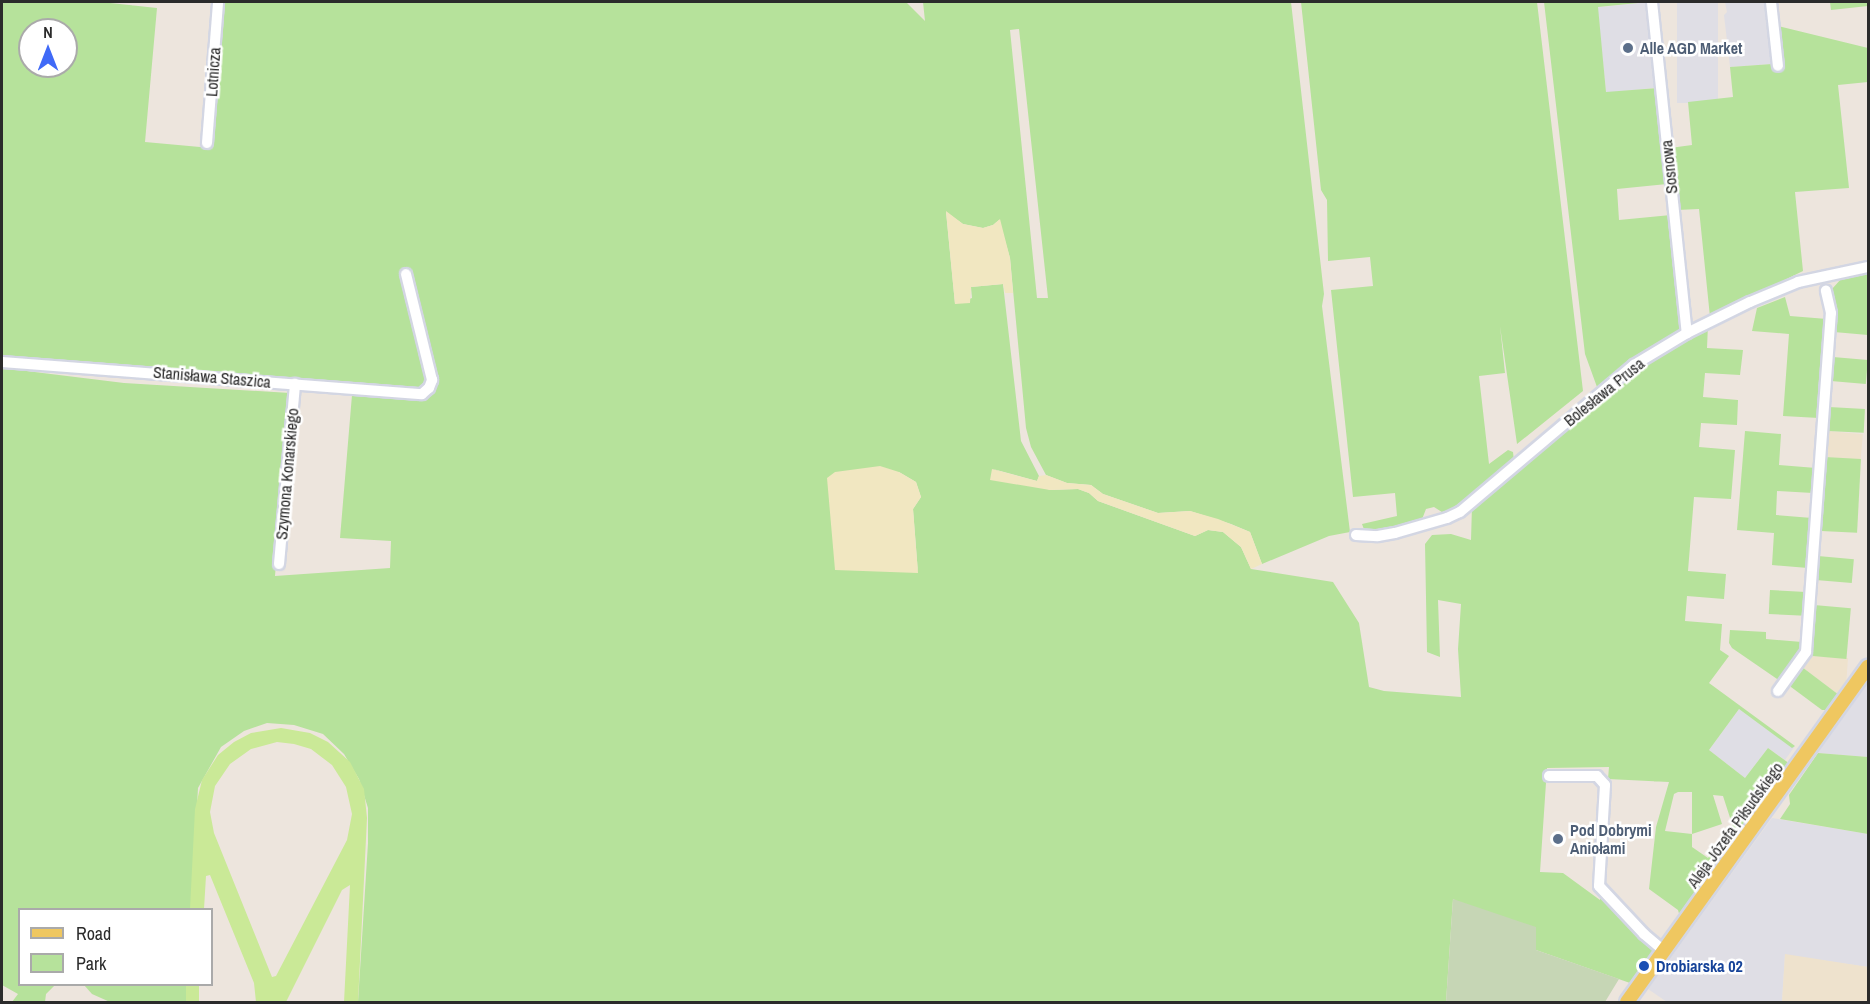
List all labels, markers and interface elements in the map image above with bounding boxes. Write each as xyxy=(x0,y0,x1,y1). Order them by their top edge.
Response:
north arrow xyxy=(18,18,78,78)
text: N xyxy=(43,21,53,43)
place label: Alle AGD Market xyxy=(1640,38,1743,58)
marker: Alle AGD Market xyxy=(1621,41,1635,55)
street label: Lotnicza xyxy=(202,47,224,97)
street label: Sosnowa xyxy=(1657,139,1681,195)
street label: Bolesława Prusa xyxy=(1560,354,1648,430)
street label: Stanisława Staszica xyxy=(152,362,272,392)
street label: Szymona Konarskiego xyxy=(272,407,302,541)
street label: Aleja Józefa Piłsudskiego xyxy=(1683,759,1787,891)
place label: Pod Dobrymi Aniołami xyxy=(1570,820,1652,858)
marker: Pod Dobrymi Aniołami xyxy=(1551,832,1565,846)
legend xyxy=(18,908,213,986)
text: Road xyxy=(76,921,111,946)
text: Park xyxy=(76,951,106,976)
place label: Drobiarska 02 xyxy=(1656,956,1743,976)
marker: Drobiarska 02 xyxy=(1637,959,1651,973)

